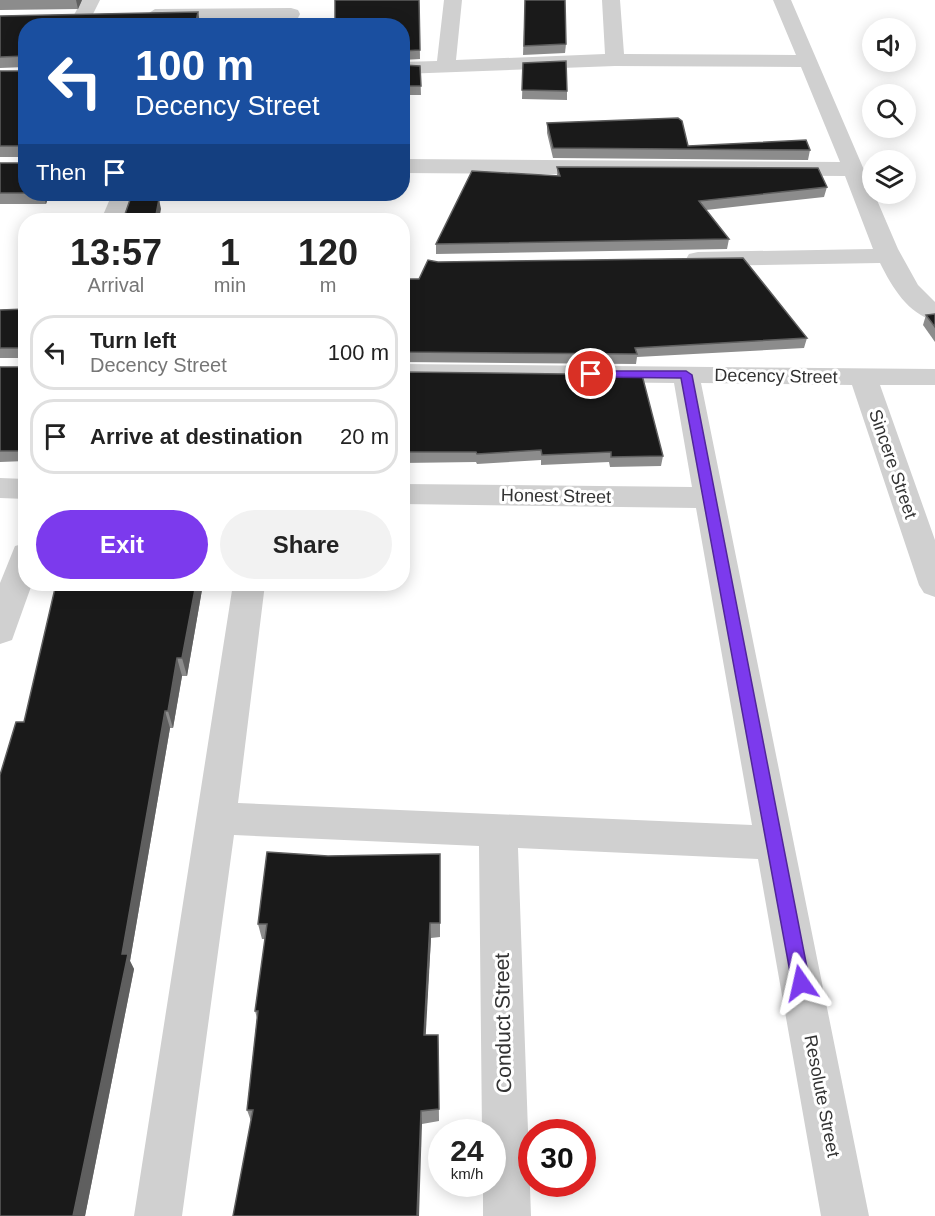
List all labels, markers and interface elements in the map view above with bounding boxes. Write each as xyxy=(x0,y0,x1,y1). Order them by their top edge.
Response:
map controls xyxy=(862,18,916,204)
button: sound xyxy=(862,18,916,72)
icon: left xyxy=(36,42,114,120)
text: 100 m xyxy=(135,42,254,89)
button: search xyxy=(862,84,916,138)
text: Decency Street xyxy=(135,91,320,121)
button: layers xyxy=(862,150,916,204)
icon: arrive xyxy=(98,156,131,189)
text: Then xyxy=(36,160,86,185)
text: 13:57 xyxy=(70,232,162,273)
text: 1 xyxy=(220,232,240,273)
text: 120 xyxy=(298,232,358,273)
text: Arrival xyxy=(88,274,144,296)
text: min xyxy=(214,274,246,296)
text: m xyxy=(320,274,336,296)
text: Turn left xyxy=(90,328,176,353)
icon: left xyxy=(39,336,72,369)
text: 100 m xyxy=(328,340,389,365)
pin xyxy=(565,348,616,399)
text: Decency Street xyxy=(90,354,227,376)
icon: arrive xyxy=(574,357,607,390)
street label: Decency Street xyxy=(714,365,838,387)
street label: Sincere Street xyxy=(865,407,921,521)
icon: arrive xyxy=(39,420,72,453)
text: Arrive at destination xyxy=(90,424,303,449)
text: 20 m xyxy=(340,424,389,449)
street label: Honest Street xyxy=(501,485,611,507)
button: Exit xyxy=(36,510,208,579)
button: Share xyxy=(220,510,392,579)
position arrow xyxy=(769,951,833,1015)
street label: Conduct Street xyxy=(490,953,515,1093)
street label: Resolute Street xyxy=(800,1033,844,1159)
speed limit sign: 30 xyxy=(518,1119,596,1197)
text: 24 xyxy=(450,1134,484,1167)
text: km/h xyxy=(451,1165,483,1182)

